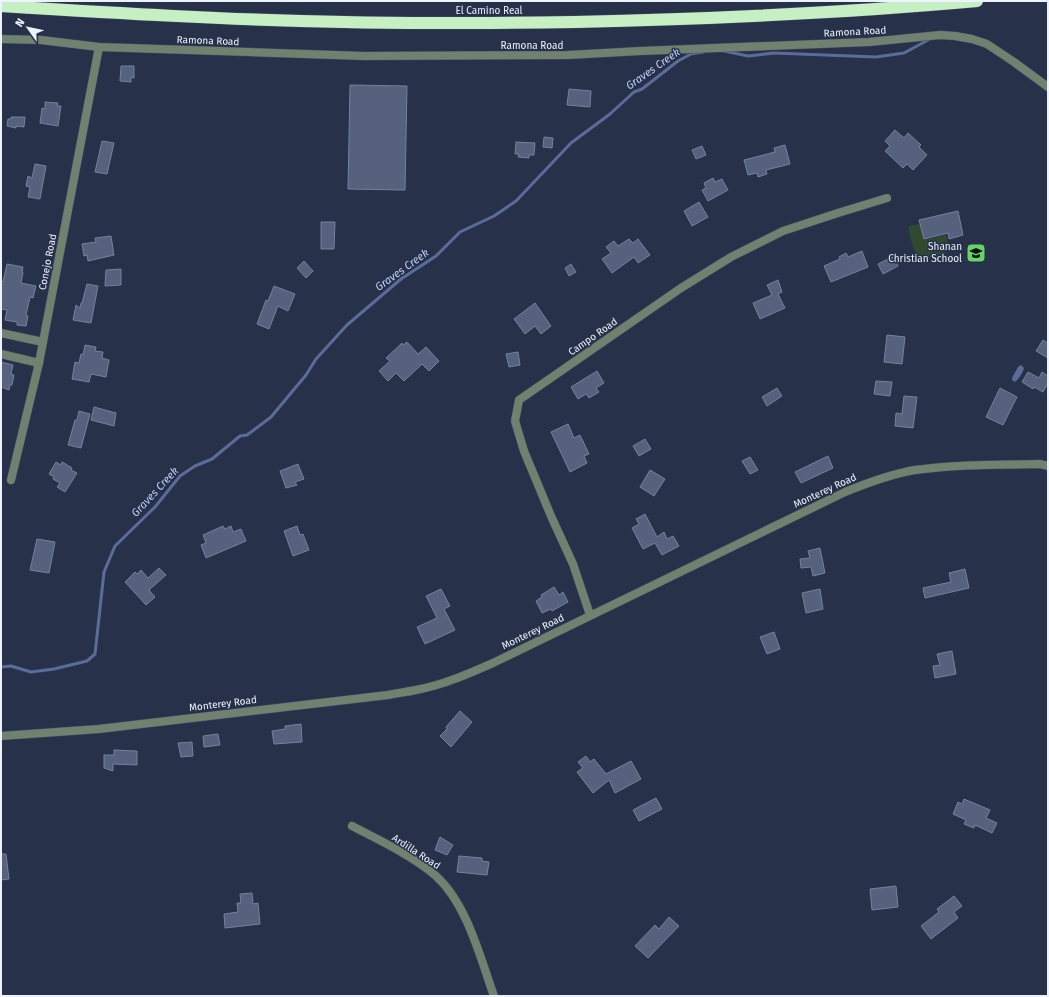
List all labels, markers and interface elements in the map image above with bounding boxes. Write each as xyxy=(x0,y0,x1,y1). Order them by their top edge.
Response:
street label: El Camino Real xyxy=(455,5,523,17)
north arrow xyxy=(8,8,48,48)
text: N xyxy=(13,16,27,29)
street label: Ramona Road xyxy=(823,24,887,40)
street label: Ramona Road xyxy=(176,34,240,48)
street label: Ramona Road xyxy=(501,40,563,52)
water label: Graves Creek xyxy=(623,46,683,92)
street label: Conejo Road xyxy=(37,233,59,291)
place label: Shanan Christian School xyxy=(888,241,962,265)
school or university icon: Shanan Christian School xyxy=(965,242,987,264)
water label: Graves Creek xyxy=(373,246,431,294)
street label: Campo Road xyxy=(566,316,620,358)
water label: Graves Creek xyxy=(129,465,181,519)
street label: Monterey Road xyxy=(792,471,858,511)
street label: Monterey Road xyxy=(500,612,566,652)
street label: Monterey Road xyxy=(189,694,257,714)
street label: Ardilla Road xyxy=(390,832,442,872)

